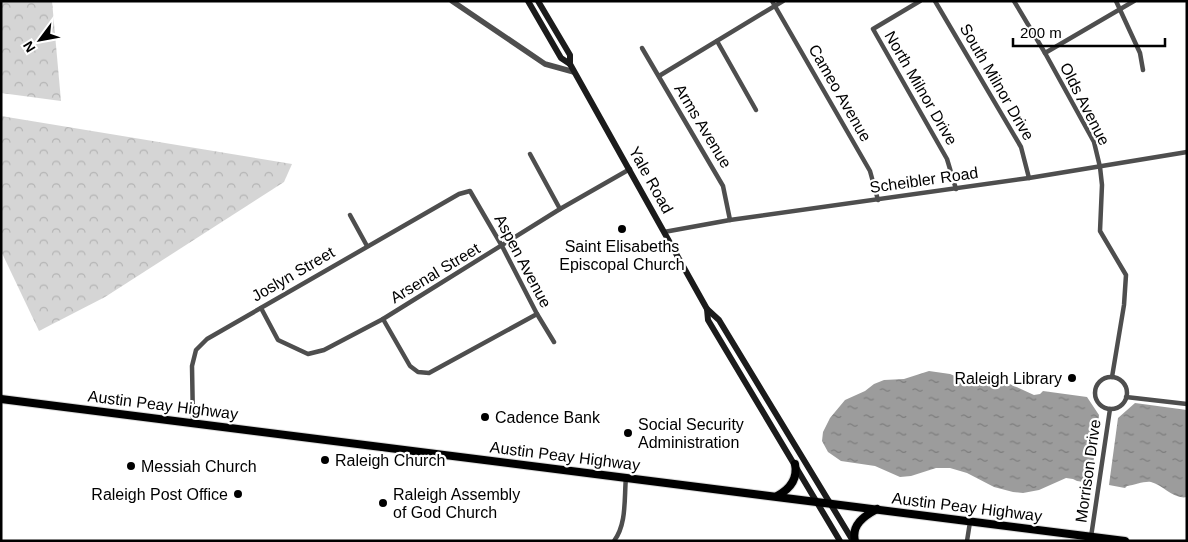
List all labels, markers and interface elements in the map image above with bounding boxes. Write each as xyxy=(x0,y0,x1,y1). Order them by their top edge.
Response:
north arrow xyxy=(15,15,65,65)
scale bar xyxy=(1013,15,1166,47)
street label: South Milnor Drive xyxy=(957,21,1037,143)
text: 200 m xyxy=(1020,24,1062,41)
street label: North Milnor Drive xyxy=(881,28,961,148)
text: N xyxy=(20,38,38,55)
street label: Cameo Avenue xyxy=(805,41,875,145)
street label: Olds Avenue xyxy=(1057,60,1113,148)
street label: Arms Avenue xyxy=(671,81,735,171)
street label: Yale Road xyxy=(626,144,676,216)
street label: Scheibler Road xyxy=(869,164,979,196)
street label: Aspen Avenue xyxy=(491,212,555,311)
marker: Saint Elisabeths Episcopal Church xyxy=(616,223,628,235)
place label: Saint Elisabeths Episcopal Church xyxy=(559,238,685,273)
street label: Arsenal Street xyxy=(387,239,483,306)
street label: Joslyn Street xyxy=(249,243,338,304)
place label: Raleigh Library xyxy=(954,370,1062,387)
marker: Raleigh Library xyxy=(1066,372,1078,384)
street label: Austin Peay Highway xyxy=(87,387,239,423)
place label: Cadence Bank xyxy=(495,409,601,426)
marker: Cadence Bank xyxy=(479,411,491,423)
place label: Social Security Administration xyxy=(638,416,744,451)
street label: Morrison Drive xyxy=(1072,418,1104,524)
marker: Social Security Administration xyxy=(622,427,634,439)
street label: Austin Peay Highway xyxy=(489,438,641,474)
place label: Raleigh Church xyxy=(335,452,445,469)
marker: Raleigh Church xyxy=(319,454,331,466)
place label: Messiah Church xyxy=(141,458,257,475)
marker: Messiah Church xyxy=(125,460,137,472)
place label: Raleigh Post Office xyxy=(91,486,228,503)
place label: Raleigh Assembly of God Church xyxy=(393,486,520,521)
marker: Raleigh Post Office xyxy=(232,488,244,500)
street label: Austin Peay Highway xyxy=(891,489,1043,525)
marker: Raleigh Assembly of God Church xyxy=(377,497,389,509)

